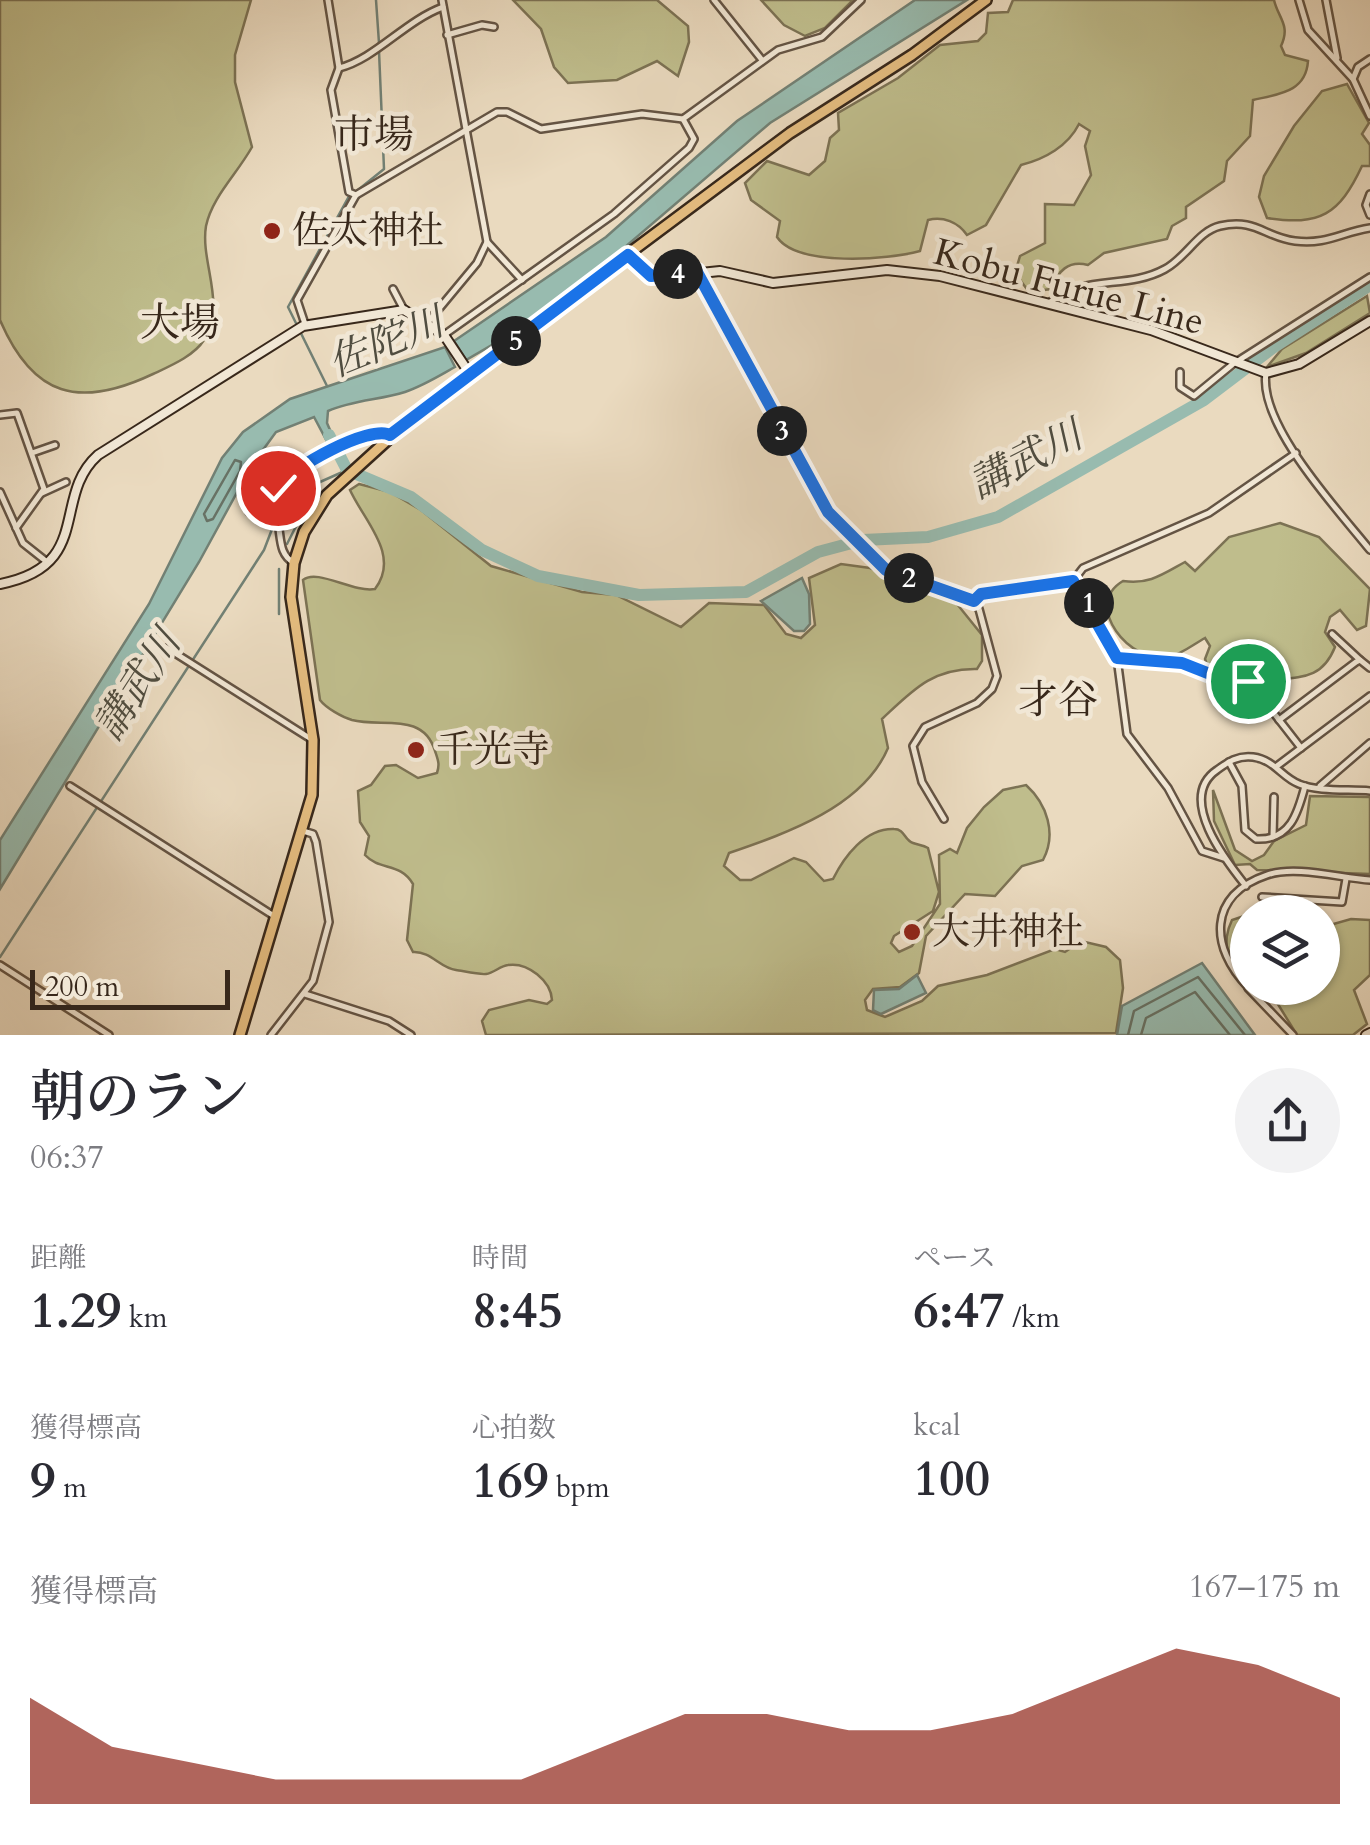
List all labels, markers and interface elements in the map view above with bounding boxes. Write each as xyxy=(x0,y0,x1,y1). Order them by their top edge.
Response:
district label: 市場 xyxy=(334,108,414,163)
place label: 佐太神社 xyxy=(292,205,444,257)
marker: 佐太神社 xyxy=(261,220,283,242)
street label: Kobu Furue Line xyxy=(928,226,1210,348)
pin: 4 xyxy=(653,249,703,299)
text: 4 xyxy=(671,255,685,293)
water label: 佐陀川 xyxy=(320,294,456,391)
district label: 大場 xyxy=(140,296,220,351)
pin: 5 xyxy=(491,316,541,366)
text: 5 xyxy=(509,322,523,360)
pin: 3 xyxy=(757,406,807,456)
water label: 講武川 xyxy=(960,406,1096,512)
text: 3 xyxy=(775,412,789,450)
pin xyxy=(236,446,321,531)
icon: check xyxy=(251,461,306,516)
pin: 2 xyxy=(884,553,934,603)
text: 2 xyxy=(902,559,916,597)
pin: 1 xyxy=(1064,578,1114,628)
text: 1 xyxy=(1082,584,1096,622)
water label: 講武川 xyxy=(82,616,196,750)
pin xyxy=(1206,639,1291,724)
icon: arrive xyxy=(1221,654,1276,709)
district label: 才谷 xyxy=(1018,673,1098,728)
place label: 千光寺 xyxy=(436,724,550,776)
marker: 千光寺 xyxy=(405,739,427,761)
map controls xyxy=(1230,895,1340,1005)
button: layers xyxy=(1230,895,1340,1005)
place label: 大井神社 xyxy=(932,906,1084,958)
marker: 大井神社 xyxy=(901,921,923,943)
scale bar xyxy=(30,965,230,1010)
text: 200 m xyxy=(45,968,119,1006)
text: 朝のラン xyxy=(30,1061,250,1135)
button: share xyxy=(1235,1068,1340,1173)
text: 06:37 xyxy=(30,1136,104,1180)
text: 距離 xyxy=(30,1239,86,1277)
text: 時間 xyxy=(472,1239,528,1277)
text: ペース xyxy=(913,1239,996,1277)
text: 1.29 xyxy=(30,1277,121,1345)
text: 8:45 xyxy=(472,1277,563,1345)
text: 6:47 xyxy=(913,1277,1005,1345)
text: km xyxy=(121,1299,168,1337)
text: /km xyxy=(1005,1299,1060,1337)
text: kcal xyxy=(913,1407,960,1445)
text: 獲得標高 xyxy=(30,1409,142,1447)
text: 心拍数 xyxy=(472,1409,556,1447)
text: 100 xyxy=(913,1445,990,1513)
text: 9 xyxy=(30,1447,56,1515)
text: 169 xyxy=(472,1447,549,1515)
text: m xyxy=(56,1469,87,1507)
text: bpm xyxy=(549,1469,610,1507)
text: 167–175 m xyxy=(1188,1565,1340,1609)
text: 獲得標高 xyxy=(30,1570,158,1614)

